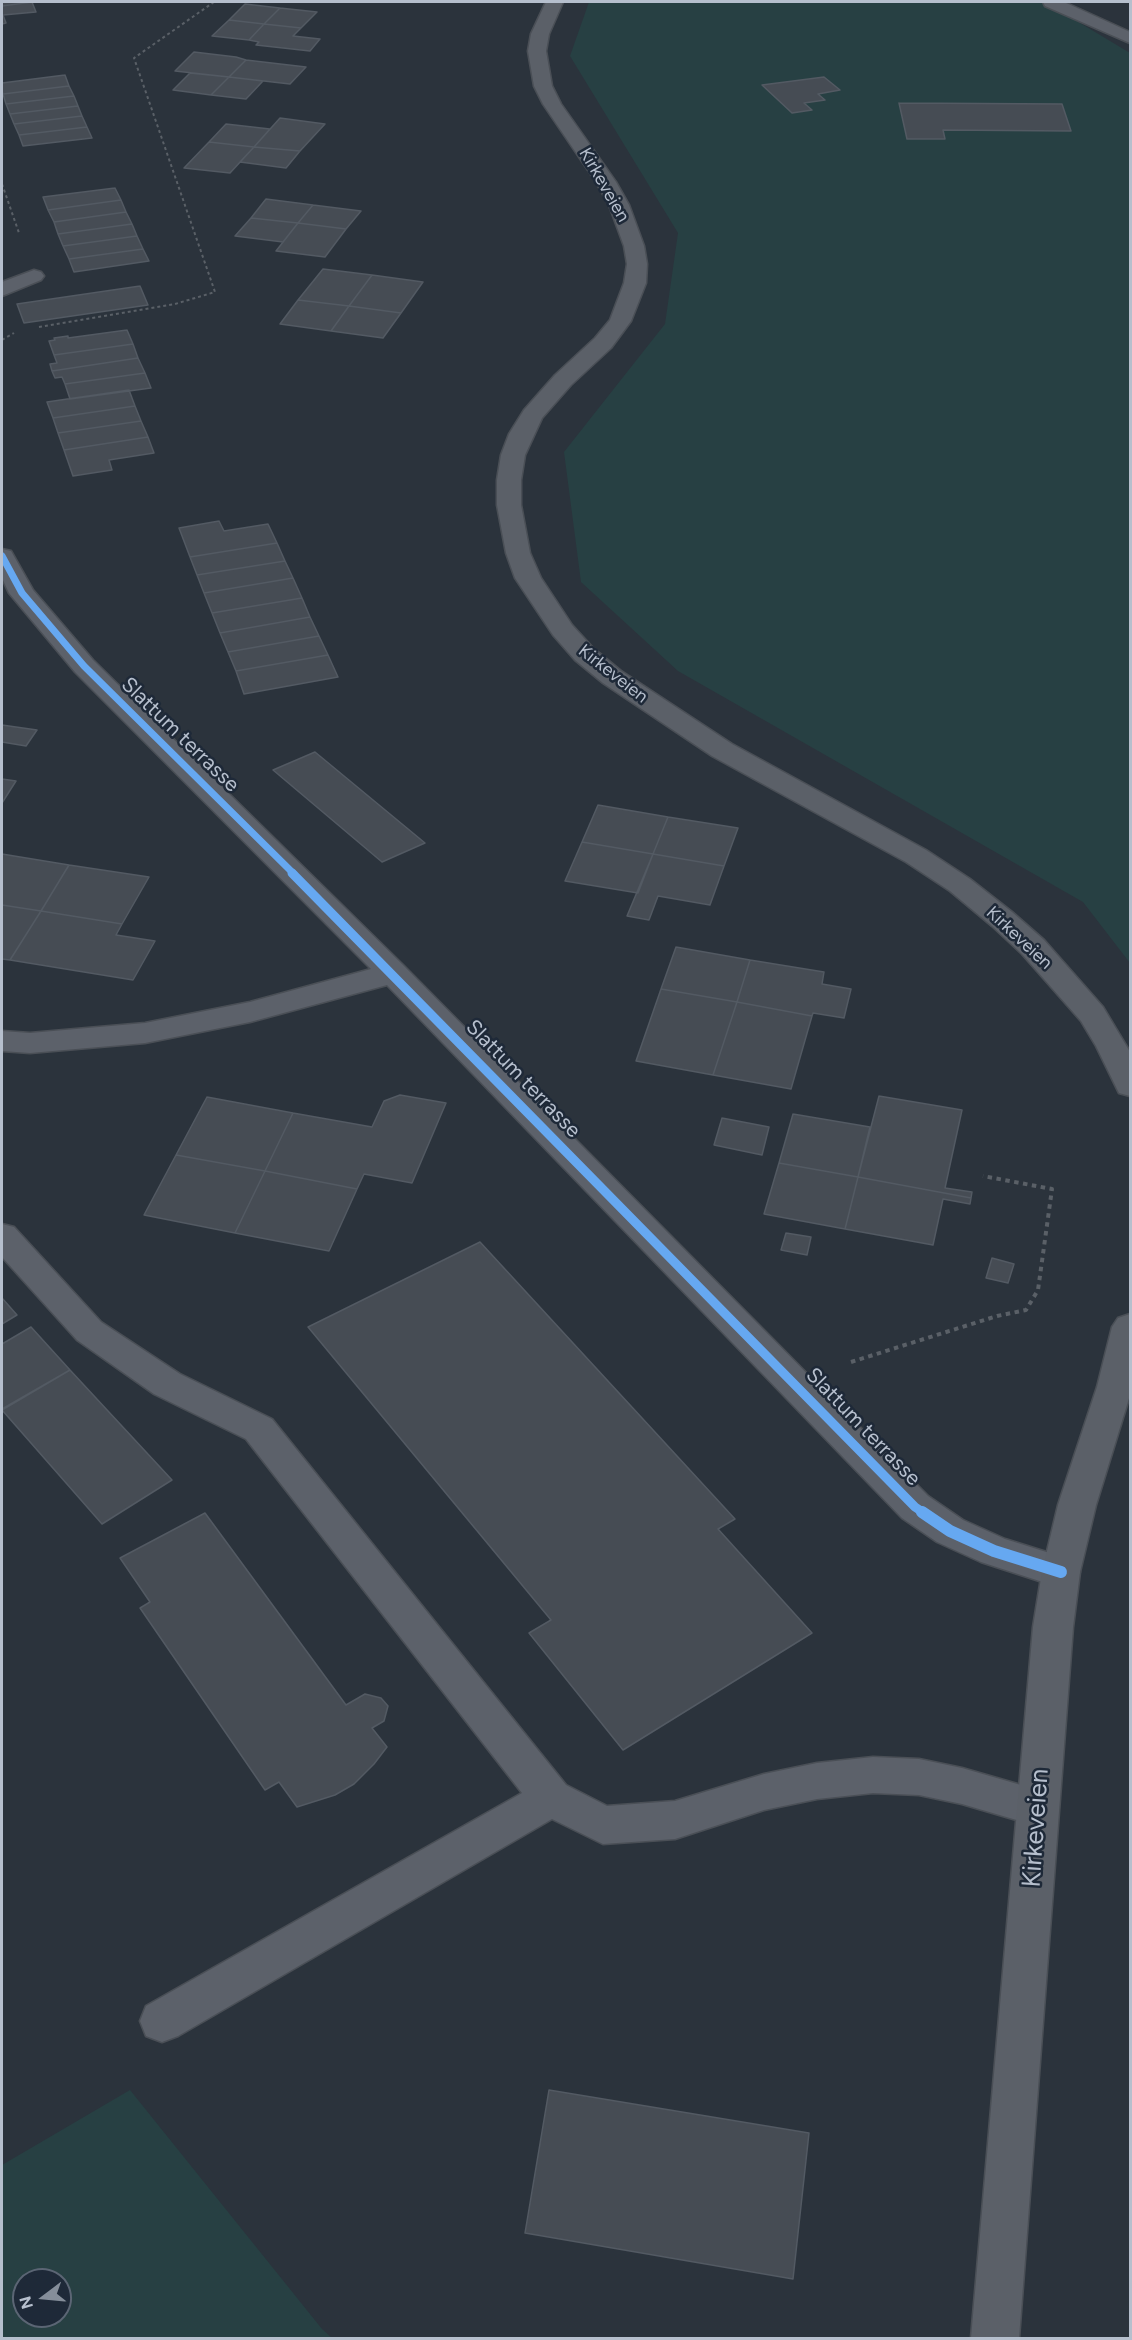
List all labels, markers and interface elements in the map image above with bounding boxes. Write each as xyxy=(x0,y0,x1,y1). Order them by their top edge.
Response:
street label: Kirkeveien xyxy=(574,144,634,226)
street label: Kirkeveien xyxy=(574,640,652,708)
street label: Slattum terrasse xyxy=(116,672,244,798)
street label: Kirkeveien xyxy=(982,902,1056,974)
street label: Slattum terrasse xyxy=(460,1015,586,1143)
street label: Slattum terrasse xyxy=(800,1363,926,1491)
street label: Kirkeveien xyxy=(1016,1768,1056,1888)
north arrow xyxy=(12,2268,72,2328)
text: N xyxy=(15,2294,37,2311)

